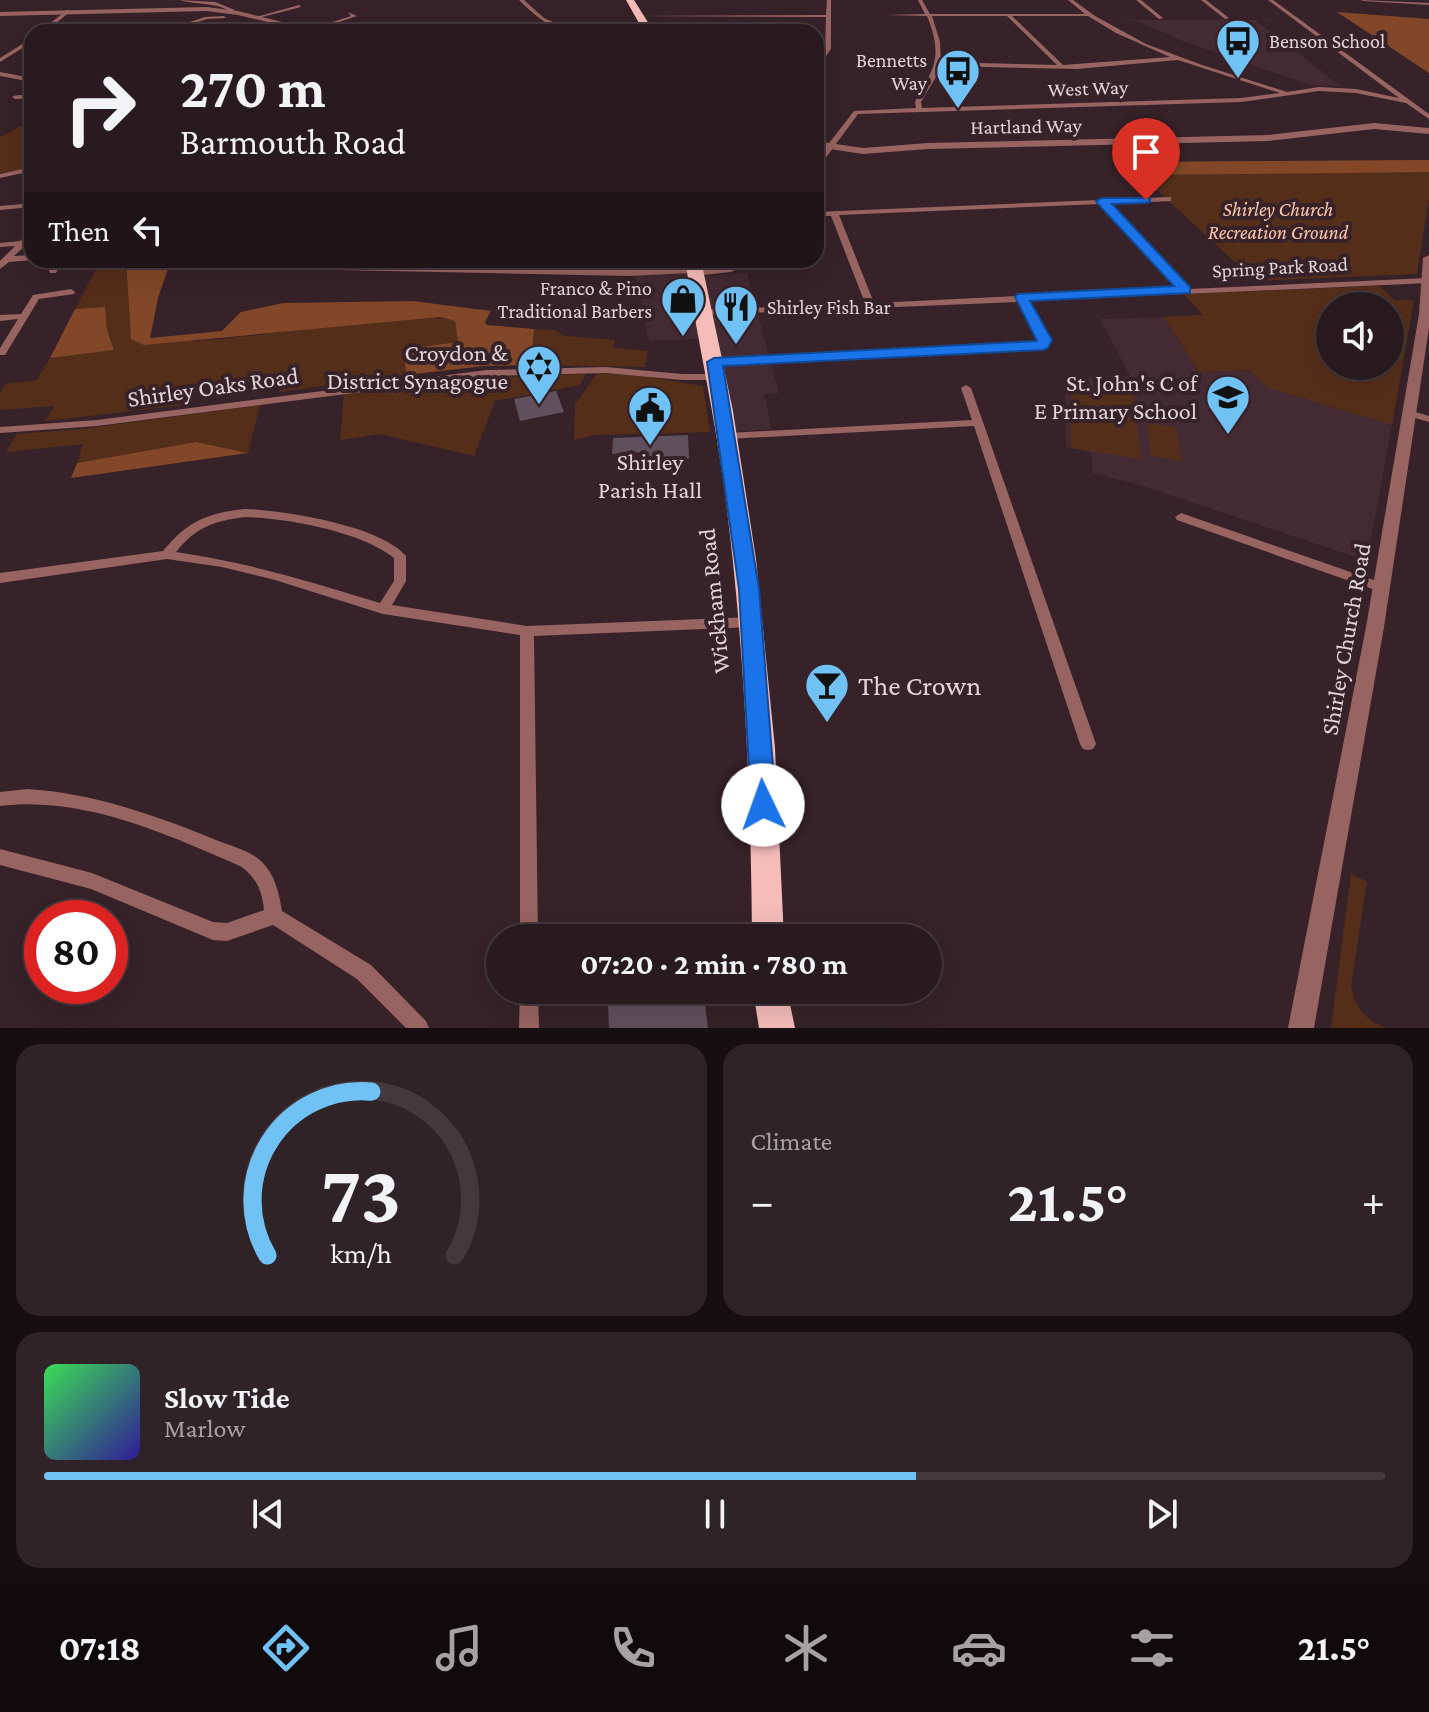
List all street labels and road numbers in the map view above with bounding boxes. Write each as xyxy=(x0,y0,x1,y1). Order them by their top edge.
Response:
street label: West Way xyxy=(1047,76,1129,101)
street label: Hartland Way xyxy=(970,114,1083,139)
street label: Spring Park Road xyxy=(1211,252,1349,283)
street label: Shirley Oaks Road xyxy=(126,361,300,412)
street label: Wickham Road xyxy=(692,527,735,675)
street label: Shirley Church Road xyxy=(1315,540,1376,737)

